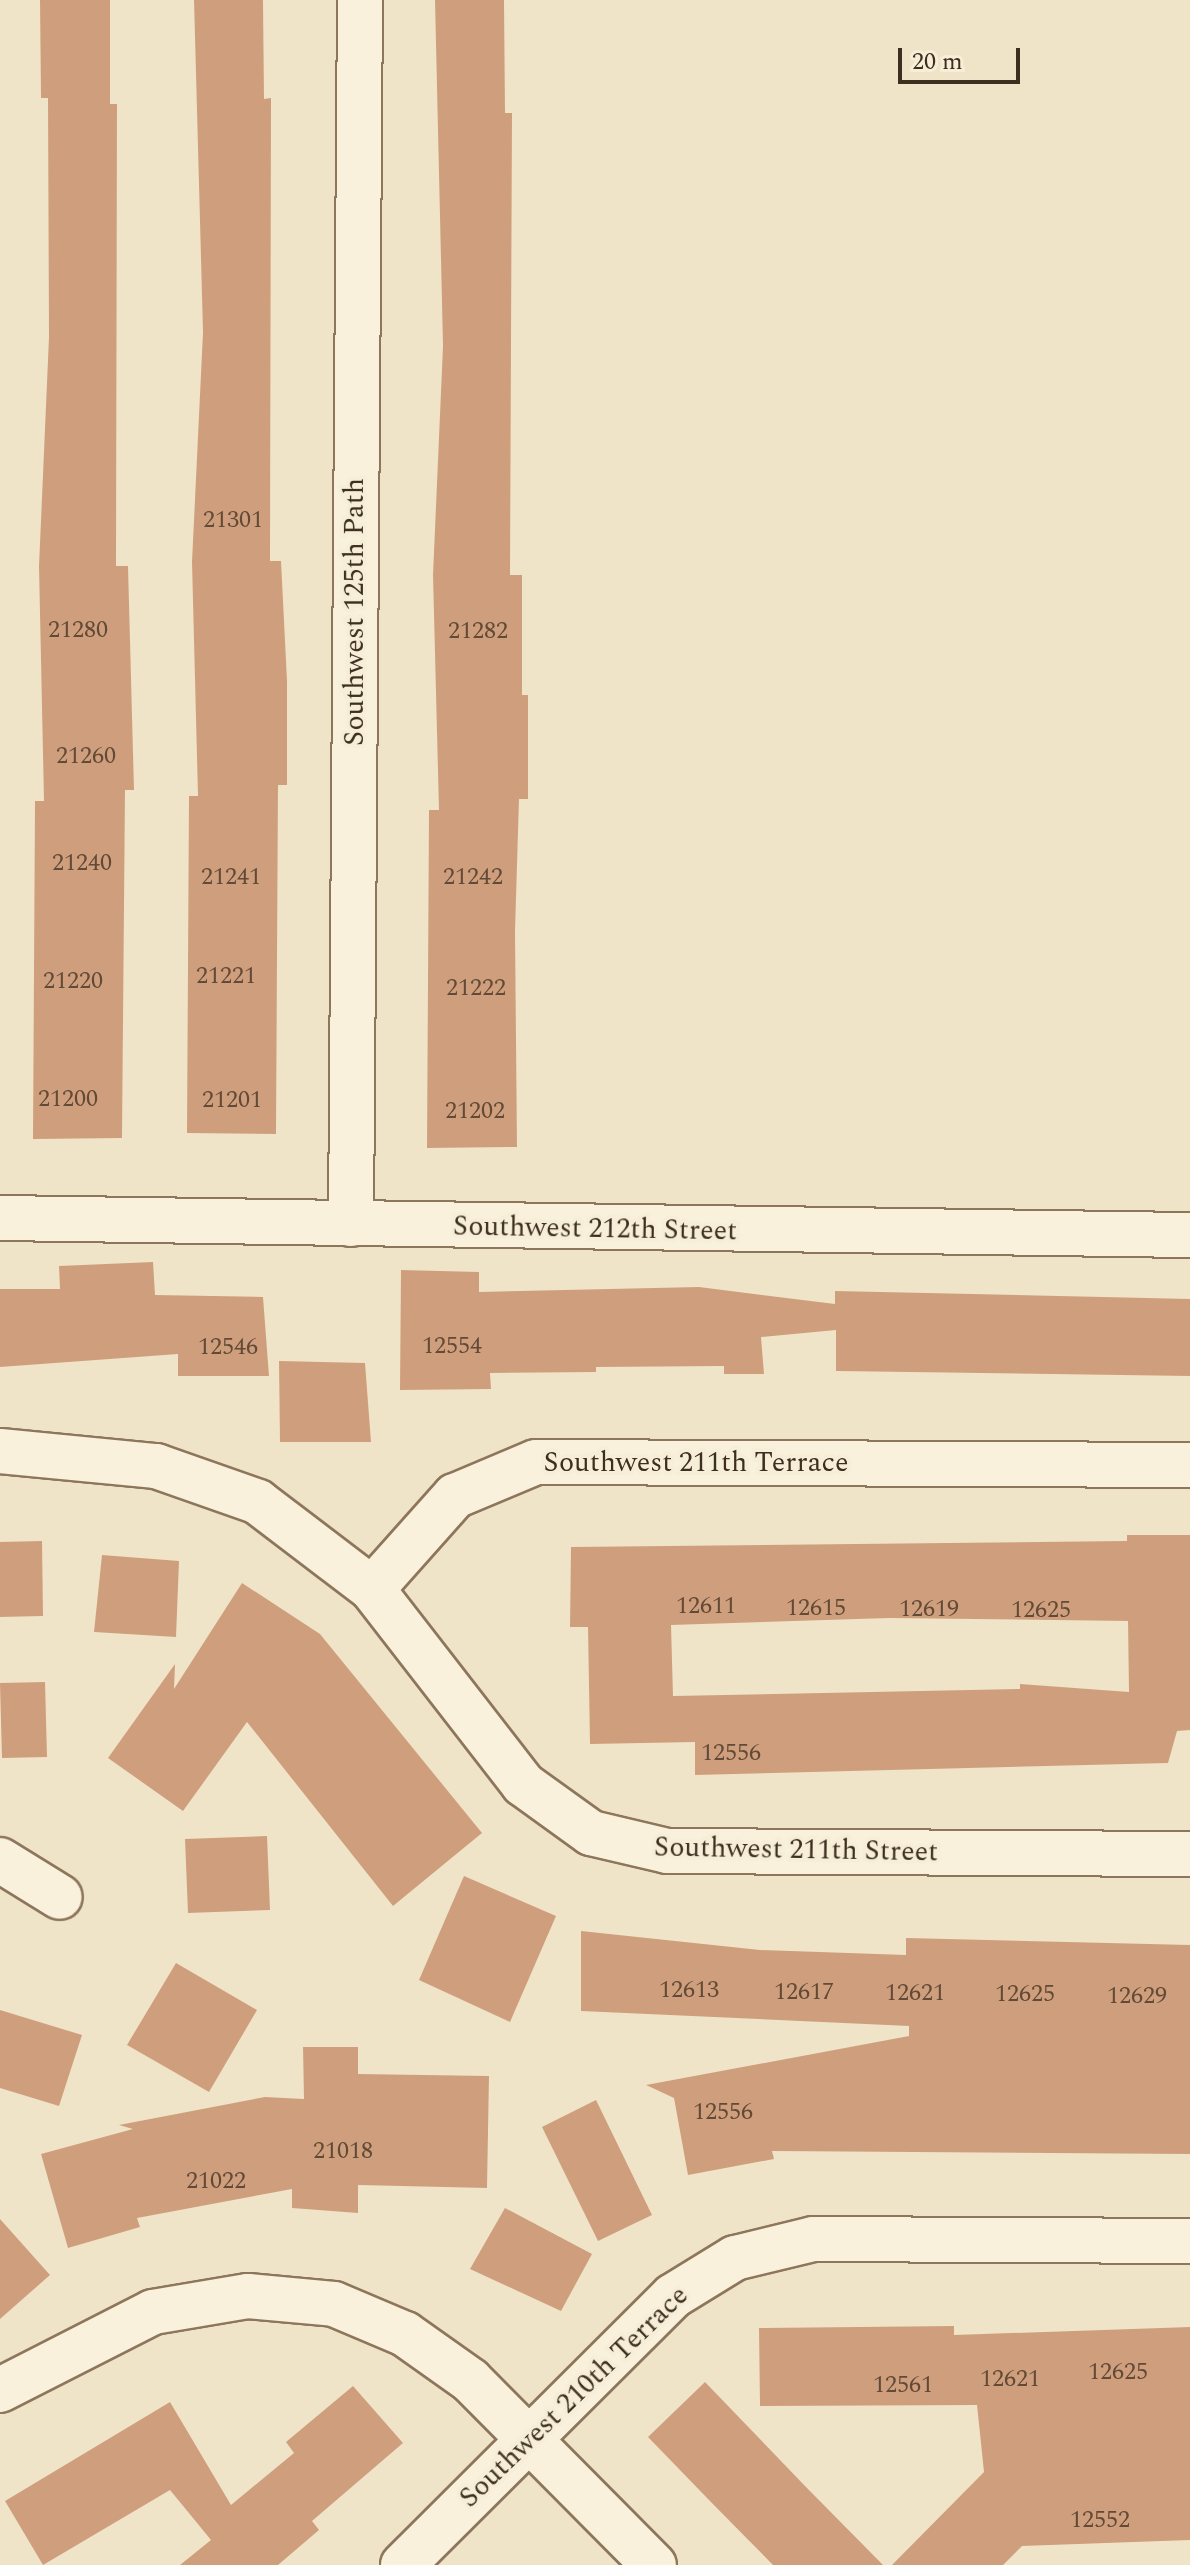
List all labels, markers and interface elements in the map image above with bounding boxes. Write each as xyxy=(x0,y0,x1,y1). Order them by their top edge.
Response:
scale bar xyxy=(902,32,1024,82)
text: 20 m xyxy=(912,44,963,80)
street label: Southwest 125th Path xyxy=(338,478,372,746)
house number: 21301 xyxy=(203,507,263,535)
house number: 21280 xyxy=(48,617,108,645)
house number: 21282 xyxy=(448,618,508,646)
house number: 21260 xyxy=(56,743,116,771)
house number: 21240 xyxy=(52,850,112,878)
house number: 21241 xyxy=(201,864,261,892)
house number: 21242 xyxy=(443,864,503,892)
house number: 21221 xyxy=(196,963,256,991)
house number: 21220 xyxy=(43,968,103,996)
house number: 21222 xyxy=(446,975,506,1003)
house number: 21200 xyxy=(38,1086,98,1114)
house number: 21201 xyxy=(202,1087,262,1115)
house number: 21202 xyxy=(445,1098,505,1126)
street label: Southwest 212th Street xyxy=(453,1210,737,1248)
house number: 12554 xyxy=(422,1333,482,1361)
house number: 12546 xyxy=(198,1334,258,1362)
street label: Southwest 211th Terrace xyxy=(544,1446,848,1480)
house number: 12611 xyxy=(676,1593,736,1621)
house number: 12615 xyxy=(786,1595,846,1623)
house number: 12619 xyxy=(899,1596,959,1624)
house number: 12625 xyxy=(1011,1597,1071,1625)
house number: 12556 xyxy=(701,1740,761,1768)
street label: Southwest 211th Street xyxy=(654,1831,938,1869)
house number: 12613 xyxy=(659,1977,719,2005)
house number: 12617 xyxy=(774,1979,834,2007)
house number: 12621 xyxy=(885,1980,945,2008)
house number: 12625 xyxy=(995,1981,1055,2009)
house number: 12629 xyxy=(1107,1983,1167,2011)
house number: 12556 xyxy=(693,2099,753,2127)
house number: 21018 xyxy=(313,2138,373,2166)
house number: 21022 xyxy=(186,2168,246,2196)
street label: Southwest 210th Terrace xyxy=(453,2279,695,2515)
house number: 12625 xyxy=(1088,2359,1148,2387)
house number: 12621 xyxy=(980,2366,1040,2394)
house number: 12561 xyxy=(873,2372,933,2400)
house number: 12552 xyxy=(1070,2507,1130,2535)

